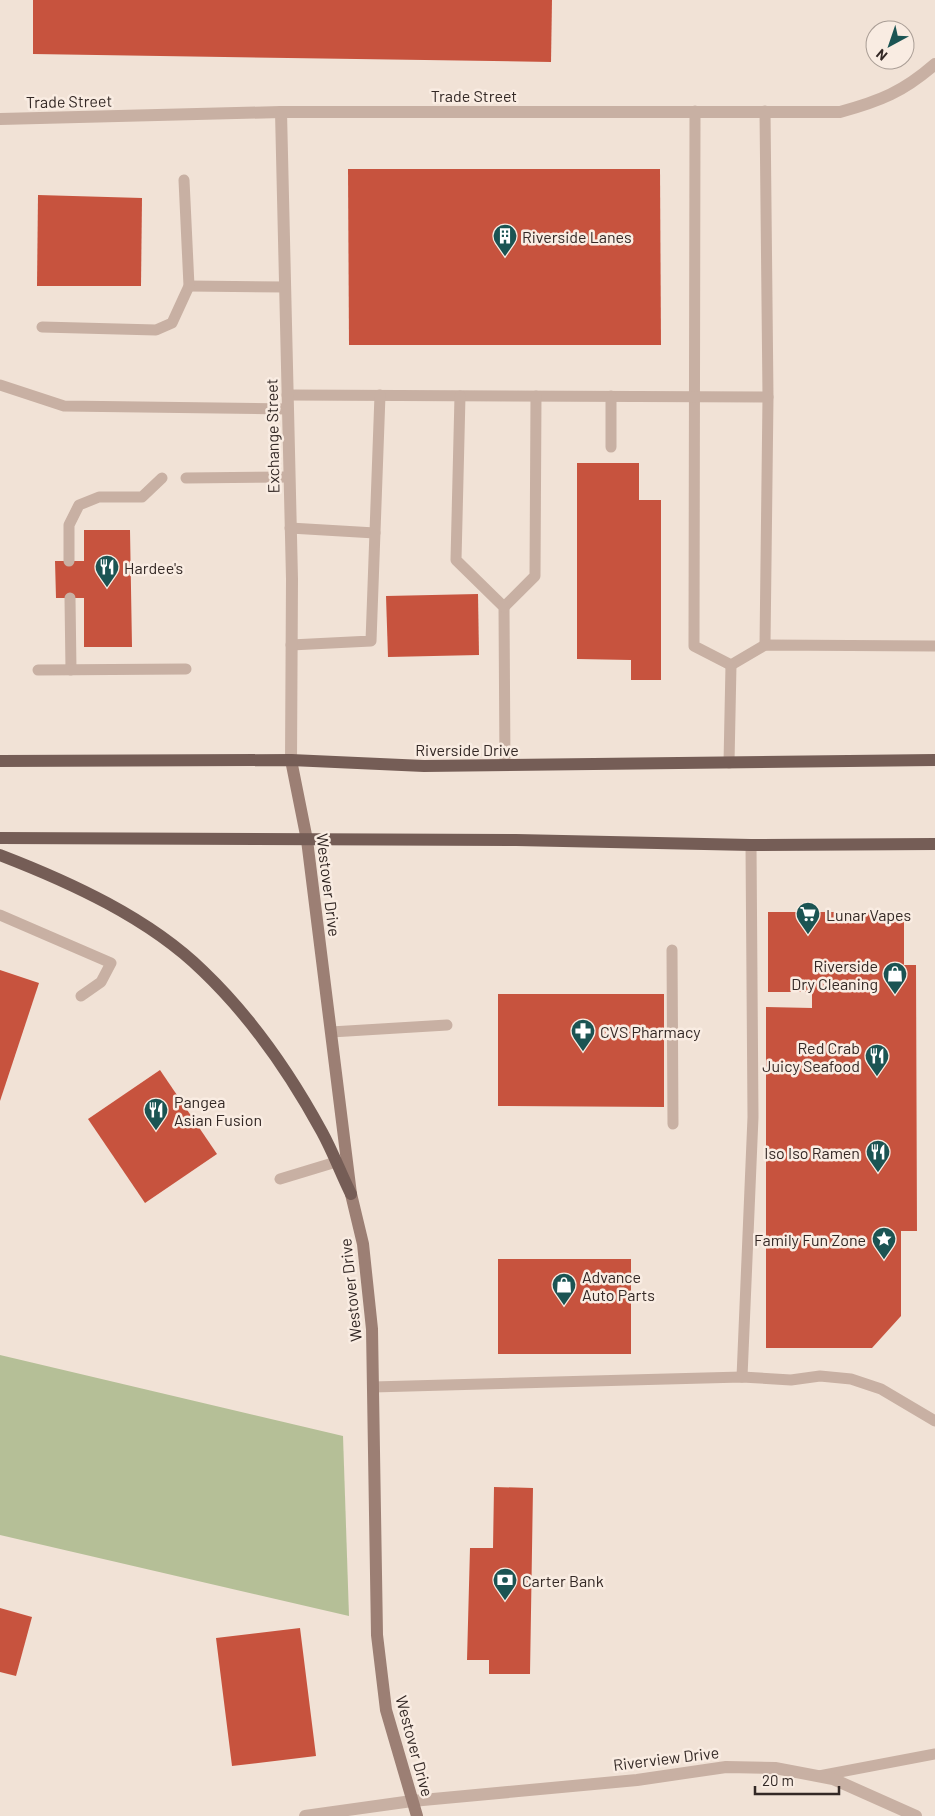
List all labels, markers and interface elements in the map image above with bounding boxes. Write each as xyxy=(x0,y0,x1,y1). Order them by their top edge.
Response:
north arrow xyxy=(865,20,915,70)
text: N xyxy=(872,46,890,65)
street label: Trade Street xyxy=(431,86,517,105)
street label: Trade Street xyxy=(26,91,112,111)
building icon: Riverside Lanes xyxy=(492,223,518,257)
place label: Riverside Lanes xyxy=(522,227,632,246)
street label: Exchange Street xyxy=(262,378,282,494)
restaurant icon: Hardee's xyxy=(94,554,120,588)
place label: Hardee's xyxy=(124,558,183,577)
street label: Riverside Drive xyxy=(415,740,519,759)
street label: Westover Drive xyxy=(313,832,345,938)
supermarket icon: Lunar Vapes xyxy=(795,901,821,935)
place label: Lunar Vapes xyxy=(826,905,911,924)
place label: Riverside Dry Cleaning xyxy=(791,956,878,993)
shop icon: Riverside Dry Cleaning xyxy=(882,961,908,995)
pharmacy icon: CVS Pharmacy xyxy=(570,1018,596,1052)
place label: CVS Pharmacy xyxy=(600,1022,701,1041)
place label: Red Crab Juicy Seafood xyxy=(762,1038,860,1075)
restaurant icon: Red Crab Juicy Seafood xyxy=(864,1043,890,1077)
place label: Pangea Asian Fusion xyxy=(174,1092,262,1129)
restaurant icon: Pangea Asian Fusion xyxy=(143,1097,169,1131)
restaurant icon: Iso Iso Ramen xyxy=(865,1139,891,1173)
place label: Iso Iso Ramen xyxy=(764,1143,860,1162)
place icon: Family Fun Zone xyxy=(871,1226,897,1260)
place label: Family Fun Zone xyxy=(754,1230,866,1249)
street label: Westover Drive xyxy=(335,1237,365,1343)
place label: Advance Auto Parts xyxy=(582,1267,655,1304)
shop icon: Advance Auto Parts xyxy=(551,1272,577,1306)
bank icon: Carter Bank xyxy=(492,1567,518,1601)
place label: Carter Bank xyxy=(522,1571,604,1590)
street label: Westover Drive xyxy=(392,1693,438,1799)
street label: Riverview Drive xyxy=(612,1742,720,1774)
scale bar xyxy=(755,1764,839,1796)
text: 20 m xyxy=(762,1771,794,1789)

